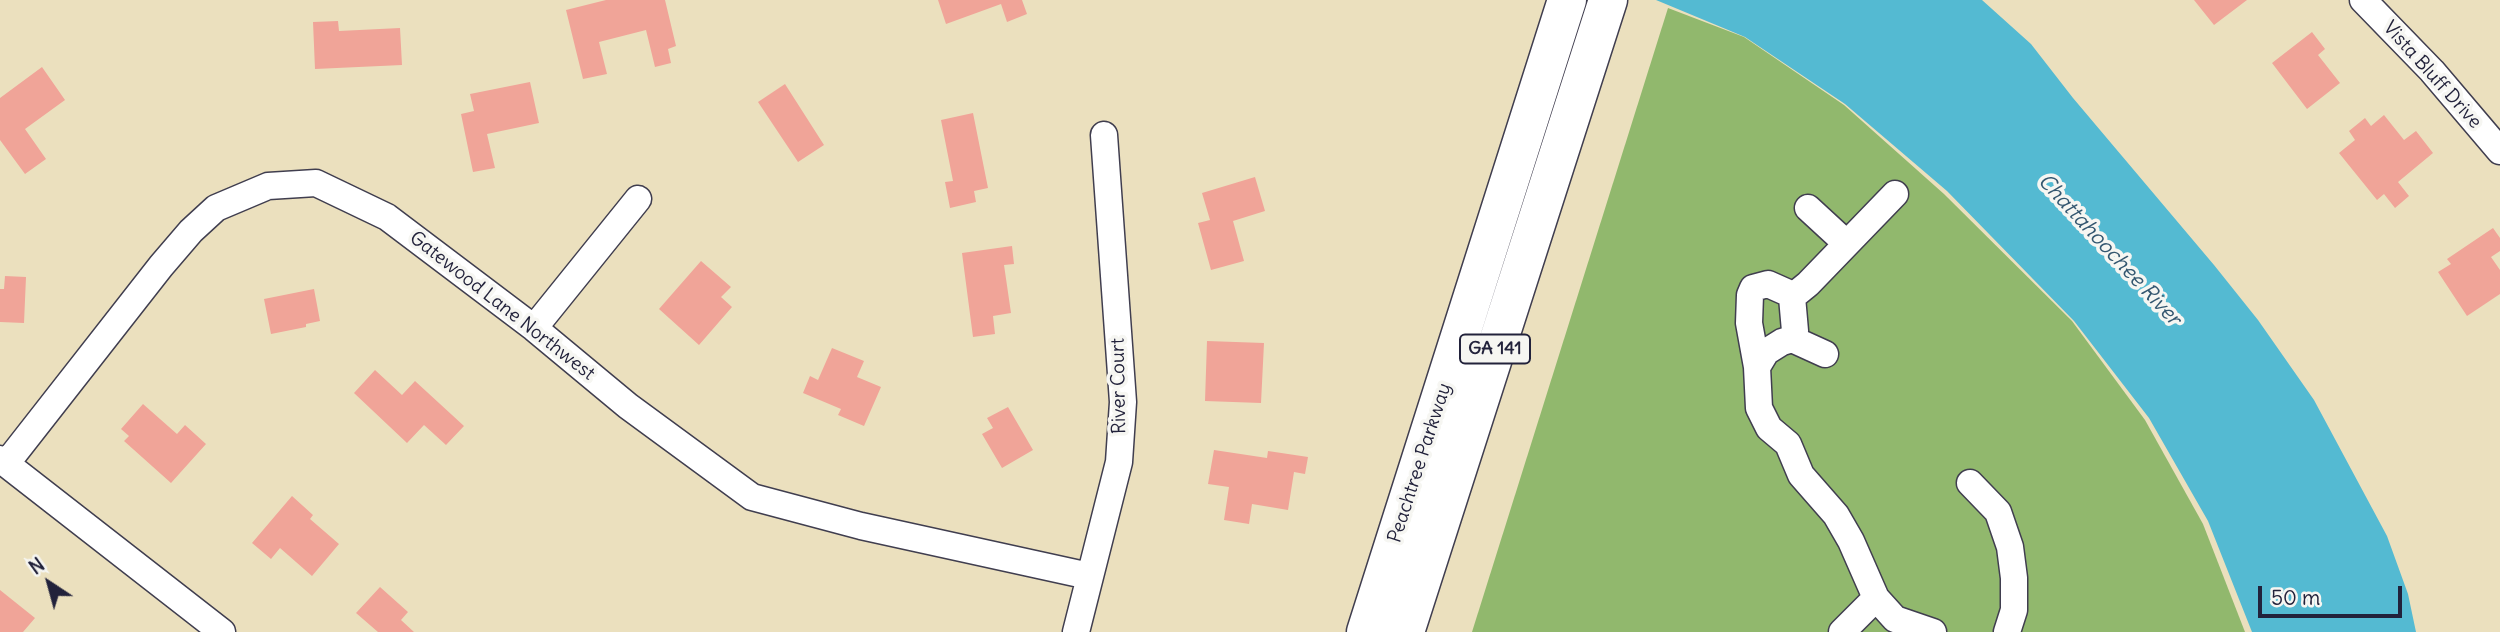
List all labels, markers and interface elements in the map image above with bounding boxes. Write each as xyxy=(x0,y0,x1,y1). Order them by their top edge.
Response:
street label: Vista Bluff Drive xyxy=(2378,17,2486,133)
water label: Chattahoochee River xyxy=(2032,169,2186,331)
street label: Gatewood Lane Northwest xyxy=(405,227,599,385)
road number: GA 141 xyxy=(1460,334,1530,363)
street label: River Court xyxy=(1107,338,1131,434)
street label: Peachtree Parkway xyxy=(1383,380,1457,546)
north arrow xyxy=(14,548,84,618)
text: N xyxy=(24,552,49,580)
scale bar xyxy=(2262,572,2406,616)
text: 50 m xyxy=(2271,584,2320,611)

